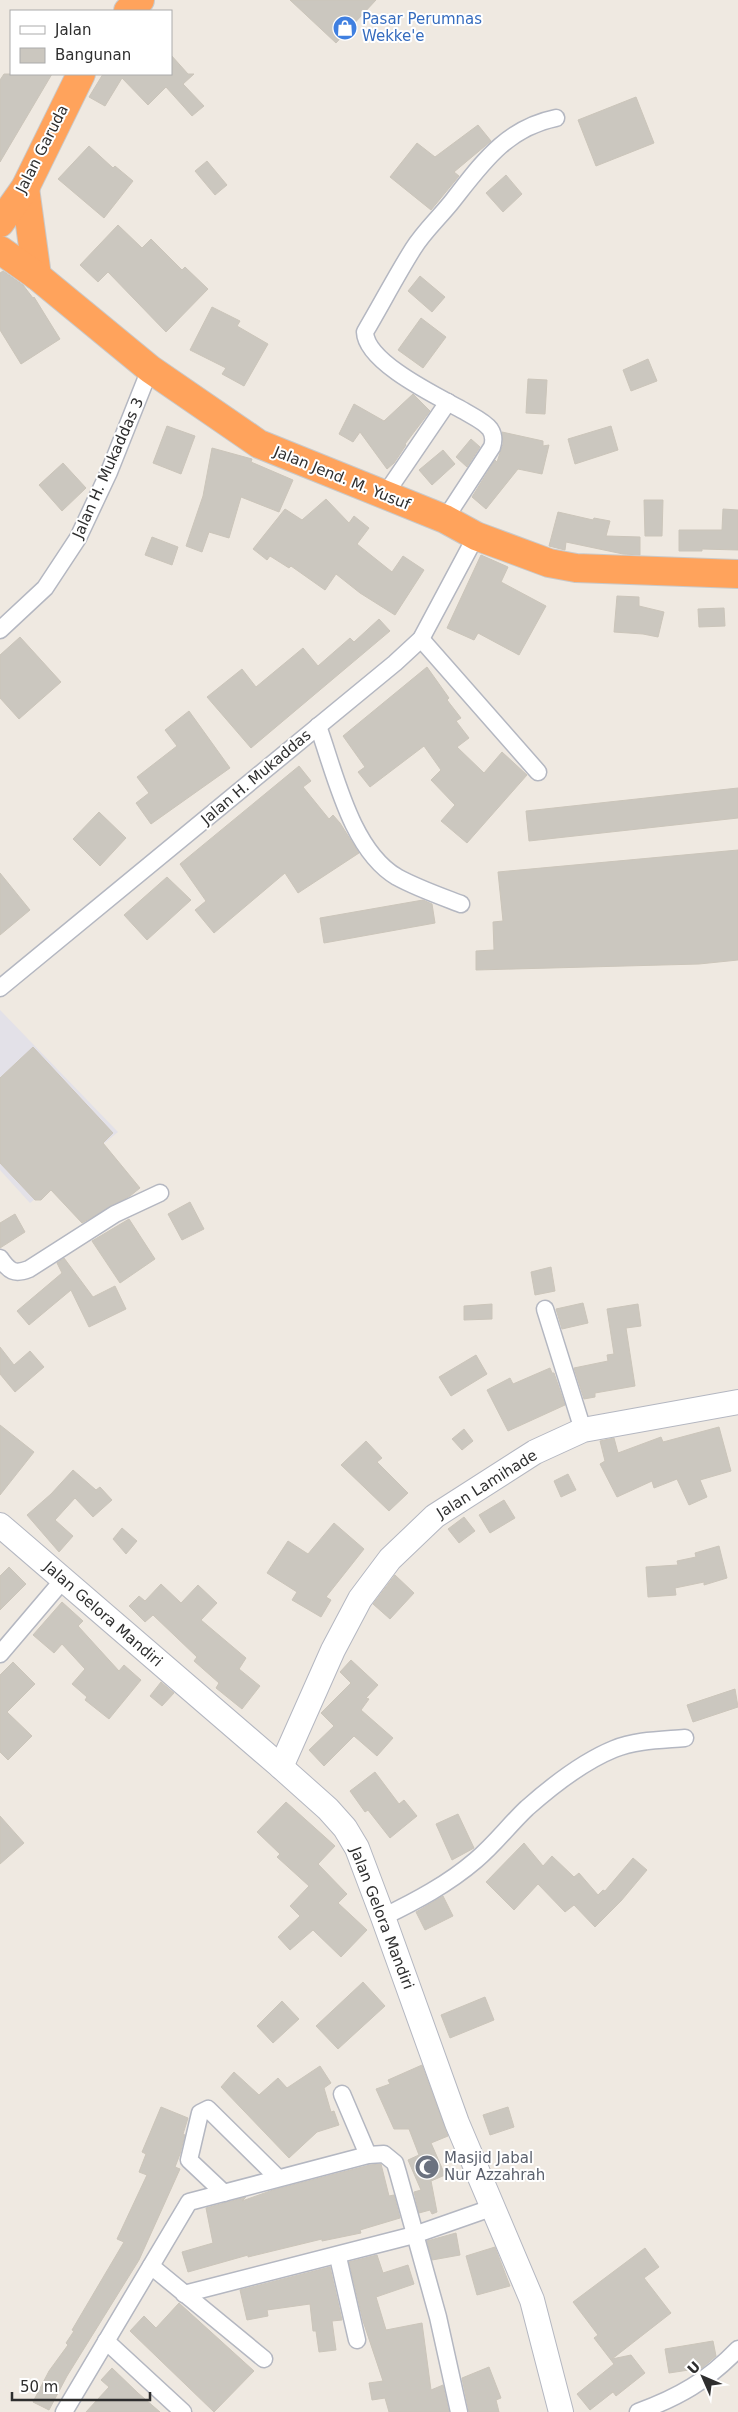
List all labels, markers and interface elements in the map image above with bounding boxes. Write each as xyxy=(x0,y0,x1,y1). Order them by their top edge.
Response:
legend xyxy=(10,10,172,75)
place label: Pasar Perumnas Wekke'e xyxy=(362,10,482,45)
shop icon: Pasar Perumnas Wekke'e xyxy=(332,15,358,41)
text: Jalan xyxy=(54,21,91,39)
text: Bangunan xyxy=(55,46,131,64)
street label: Jalan Garuda xyxy=(12,102,72,197)
street label: Jalan H. Mukaddas 3 xyxy=(68,395,147,542)
street label: Jalan Jend. M. Yusuf xyxy=(270,442,413,514)
street label: Jalan H. Mukaddas xyxy=(197,726,315,829)
street label: Jalan Lamihade xyxy=(433,1446,541,1523)
street label: Jalan Gelora Mandiri xyxy=(39,1557,166,1670)
street label: Jalan Gelora Mandiri xyxy=(346,1843,418,1992)
place label: Masjid Jabal Nur Azzahrah xyxy=(444,2149,545,2184)
mosque icon: Masjid Jabal Nur Azzahrah xyxy=(414,2154,440,2180)
north arrow xyxy=(678,2352,728,2402)
text: U xyxy=(684,2358,703,2377)
scale bar xyxy=(12,2370,150,2402)
text: 50 m xyxy=(20,2378,58,2396)

